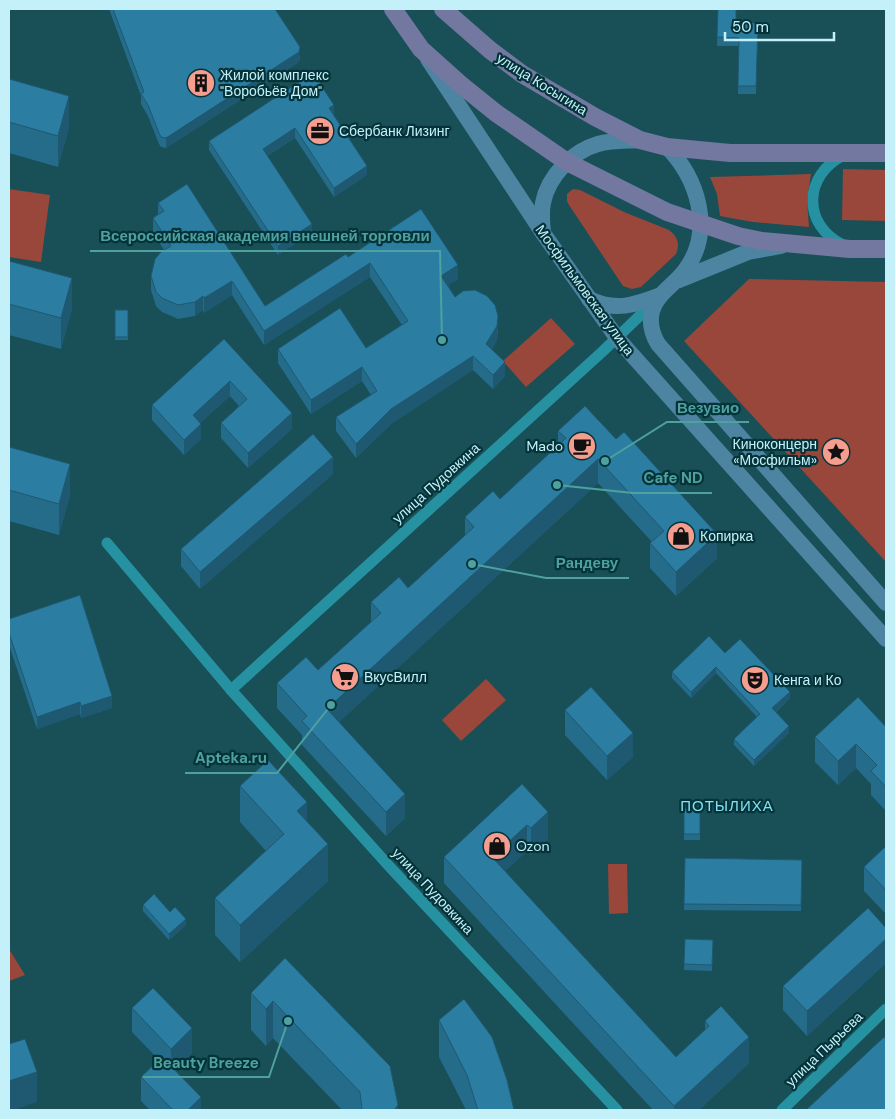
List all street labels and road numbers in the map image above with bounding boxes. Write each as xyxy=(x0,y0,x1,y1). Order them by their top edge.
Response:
street label: улица Косыгина xyxy=(493,49,591,119)
street label: Мосфильмовская улица xyxy=(532,221,639,359)
street label: улица Пудовкина xyxy=(388,439,484,527)
street label: улица Пудовкина xyxy=(388,844,478,938)
street label: улица Пырьева xyxy=(782,1008,866,1090)

